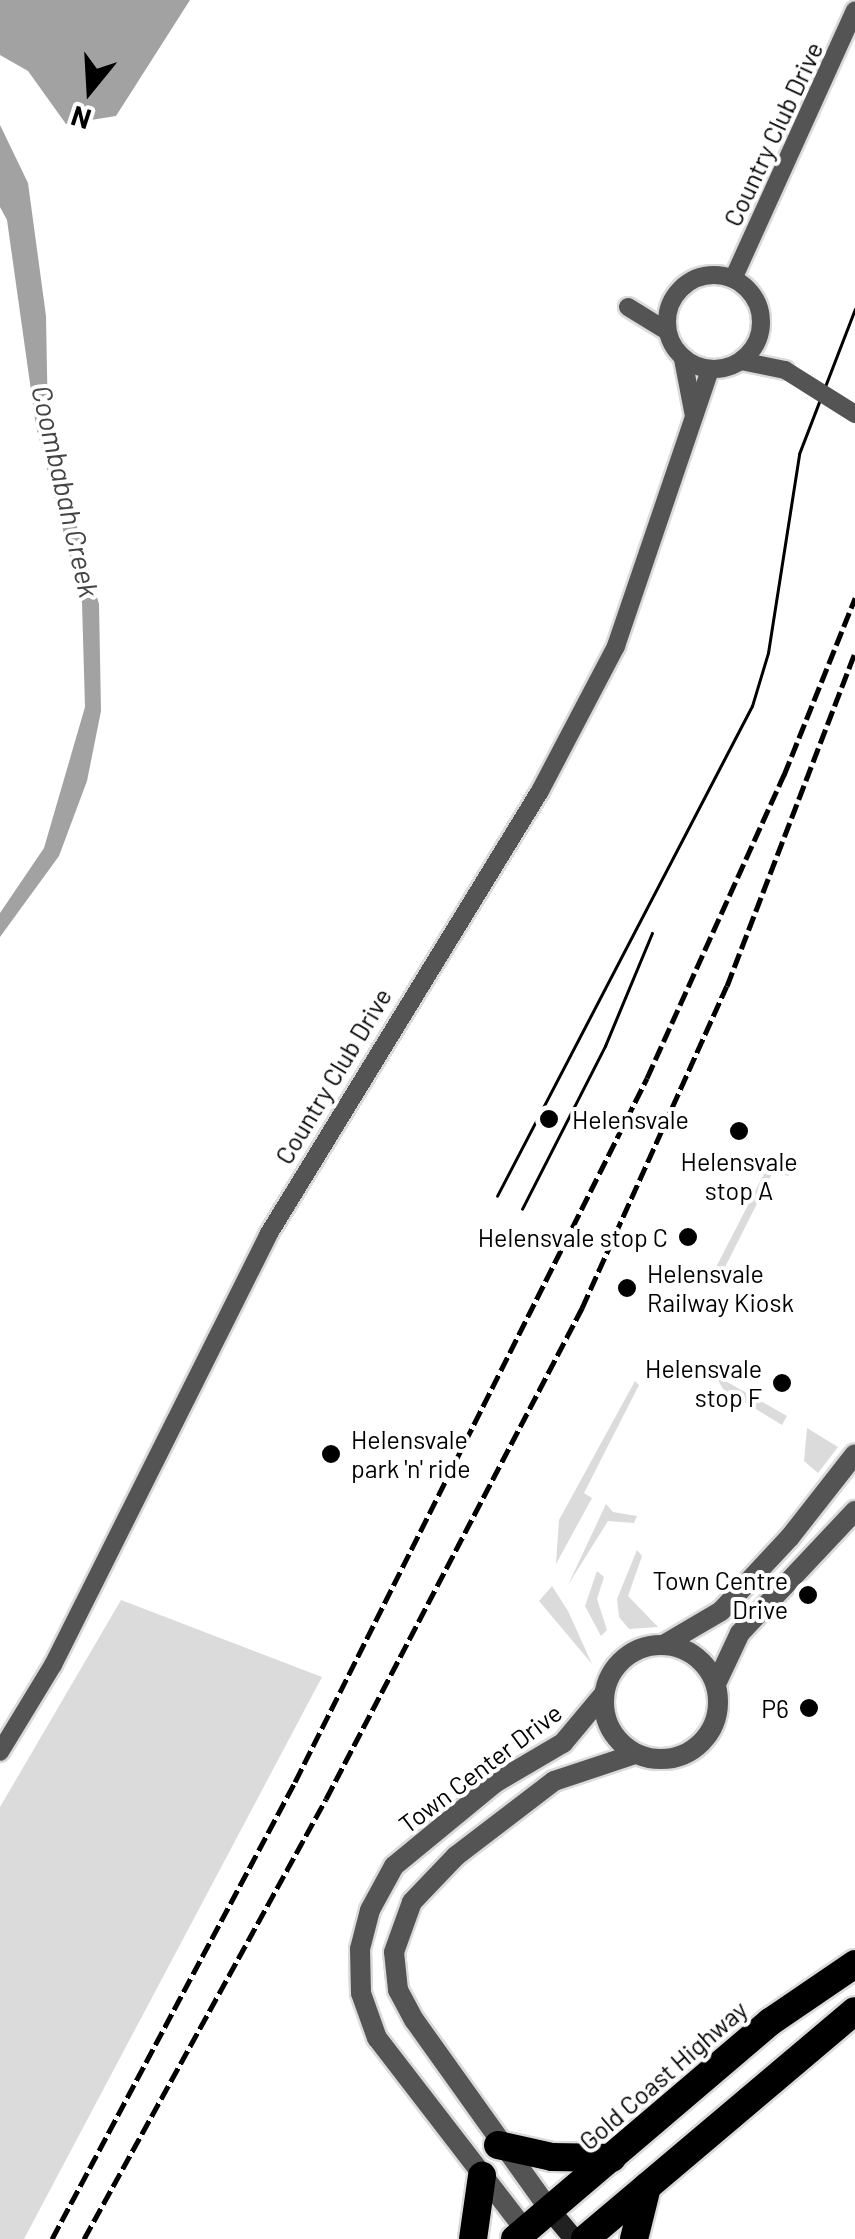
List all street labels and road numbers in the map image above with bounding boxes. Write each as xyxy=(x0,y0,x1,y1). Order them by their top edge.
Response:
street label: Country Club Drive xyxy=(717,37,829,231)
street label: Country Club Drive xyxy=(269,983,397,1169)
street label: Town Center Drive xyxy=(393,1697,567,1839)
street label: Gold Coast Highway xyxy=(573,1994,753,2156)

